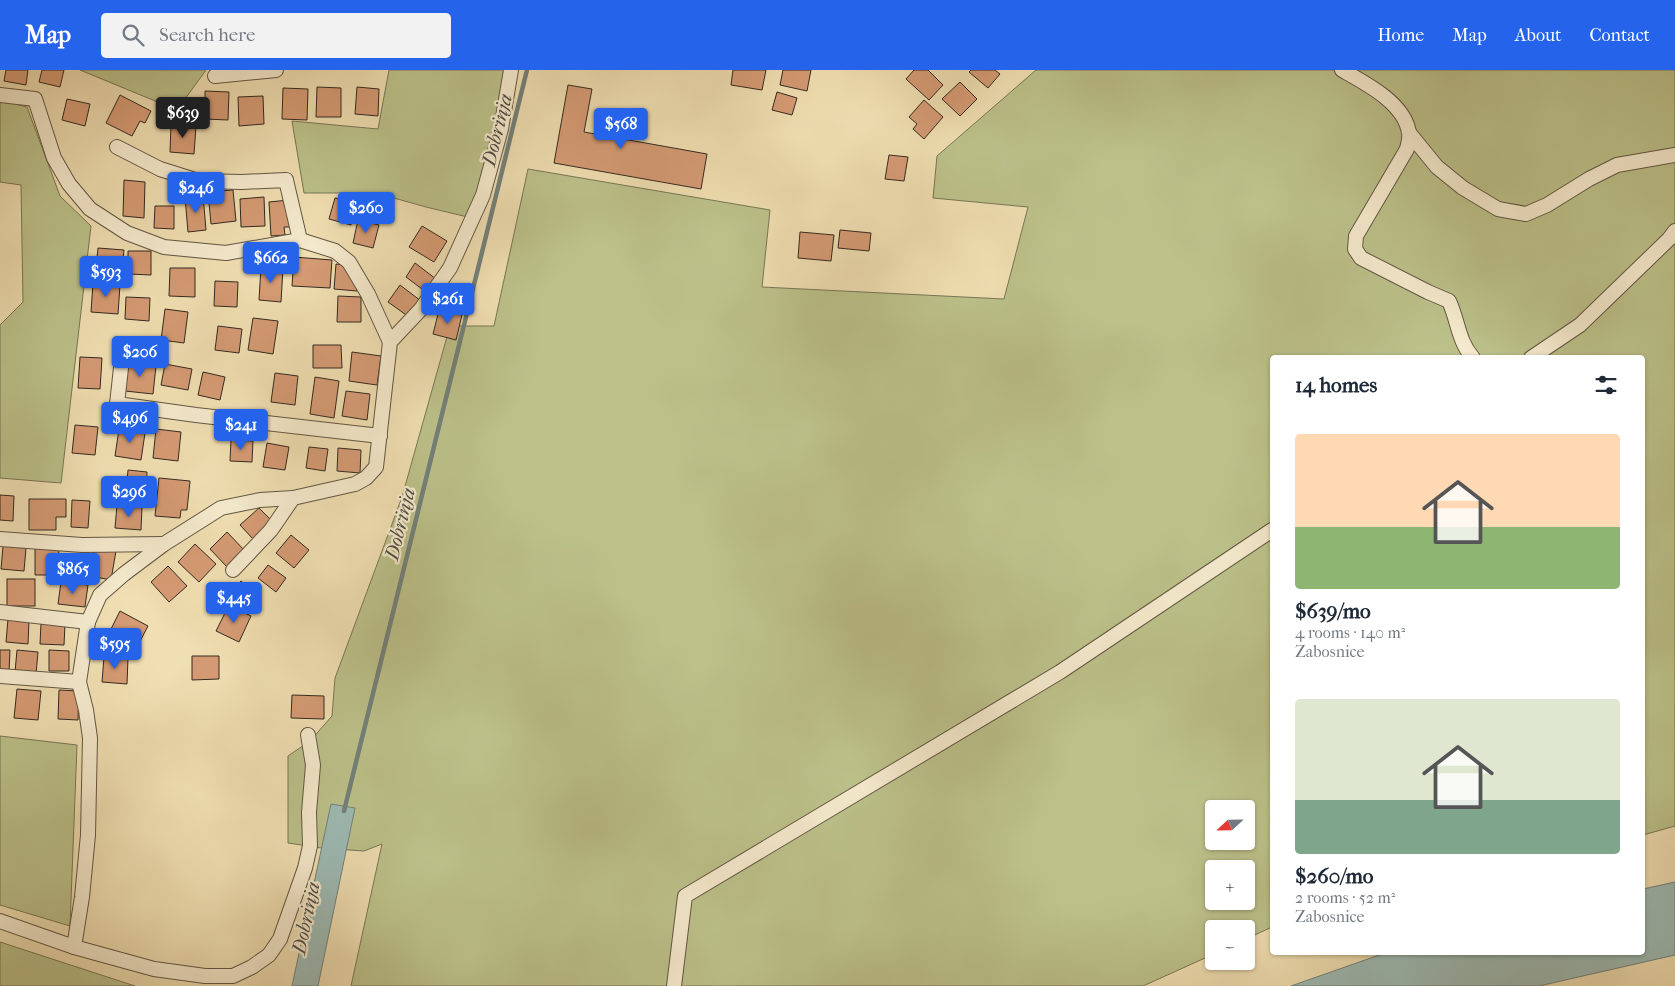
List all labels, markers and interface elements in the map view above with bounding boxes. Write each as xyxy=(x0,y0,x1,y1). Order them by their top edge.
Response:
search box xyxy=(101,13,451,58)
text: Map xyxy=(25,21,71,49)
icon: search xyxy=(119,21,147,49)
text: Search here xyxy=(159,24,255,46)
text: Home xyxy=(1377,25,1424,46)
text: Map xyxy=(1452,25,1487,46)
text: About xyxy=(1515,25,1561,46)
text: Contact xyxy=(1589,25,1650,46)
water label: Dobrinja xyxy=(476,92,517,170)
pin: $639 xyxy=(153,97,213,139)
text: $639 xyxy=(167,103,199,122)
pin: $568 xyxy=(591,108,651,150)
text: $568 xyxy=(605,114,637,133)
pin: $246 xyxy=(166,172,226,214)
text: $246 xyxy=(178,178,214,197)
pin: $260 xyxy=(336,191,396,234)
text: $260 xyxy=(349,198,383,217)
pin: $662 xyxy=(241,242,301,284)
text: $662 xyxy=(254,248,288,267)
pin: $593 xyxy=(76,256,136,298)
text: $593 xyxy=(91,262,121,281)
pin: $261 xyxy=(418,282,478,325)
text: $261 xyxy=(432,289,464,308)
pin: $206 xyxy=(110,336,170,378)
text: $206 xyxy=(123,342,157,361)
icon: filters xyxy=(1592,371,1620,399)
text: 14 homes xyxy=(1295,373,1377,397)
pin: $496 xyxy=(100,402,160,444)
text: $496 xyxy=(112,408,148,427)
pin: $241 xyxy=(211,408,271,451)
text: $241 xyxy=(225,415,257,434)
icon: home xyxy=(1413,467,1503,557)
pin: $296 xyxy=(99,476,159,518)
text: $296 xyxy=(112,482,146,501)
water label: Dobrinja xyxy=(379,486,420,564)
pin: $865 xyxy=(43,552,103,595)
text: $865 xyxy=(57,559,89,578)
pin: $445 xyxy=(204,582,264,624)
text: $445 xyxy=(217,588,251,607)
text: $639/mo xyxy=(1295,599,1371,623)
text: 4 rooms · 140 m² xyxy=(1295,623,1405,642)
pin: $595 xyxy=(85,628,145,670)
text: $595 xyxy=(99,634,131,653)
text: Zabosnice xyxy=(1295,642,1365,661)
icon: home xyxy=(1413,732,1503,822)
north arrow xyxy=(1205,800,1255,850)
map controls xyxy=(1205,800,1255,970)
button: + xyxy=(1205,860,1255,910)
text: $260/mo xyxy=(1295,864,1373,888)
water label: Dobrinja xyxy=(287,880,325,958)
text: 2 rooms · 52 m² xyxy=(1295,888,1395,907)
text: Zabosnice xyxy=(1295,907,1365,926)
button: − xyxy=(1205,920,1255,970)

